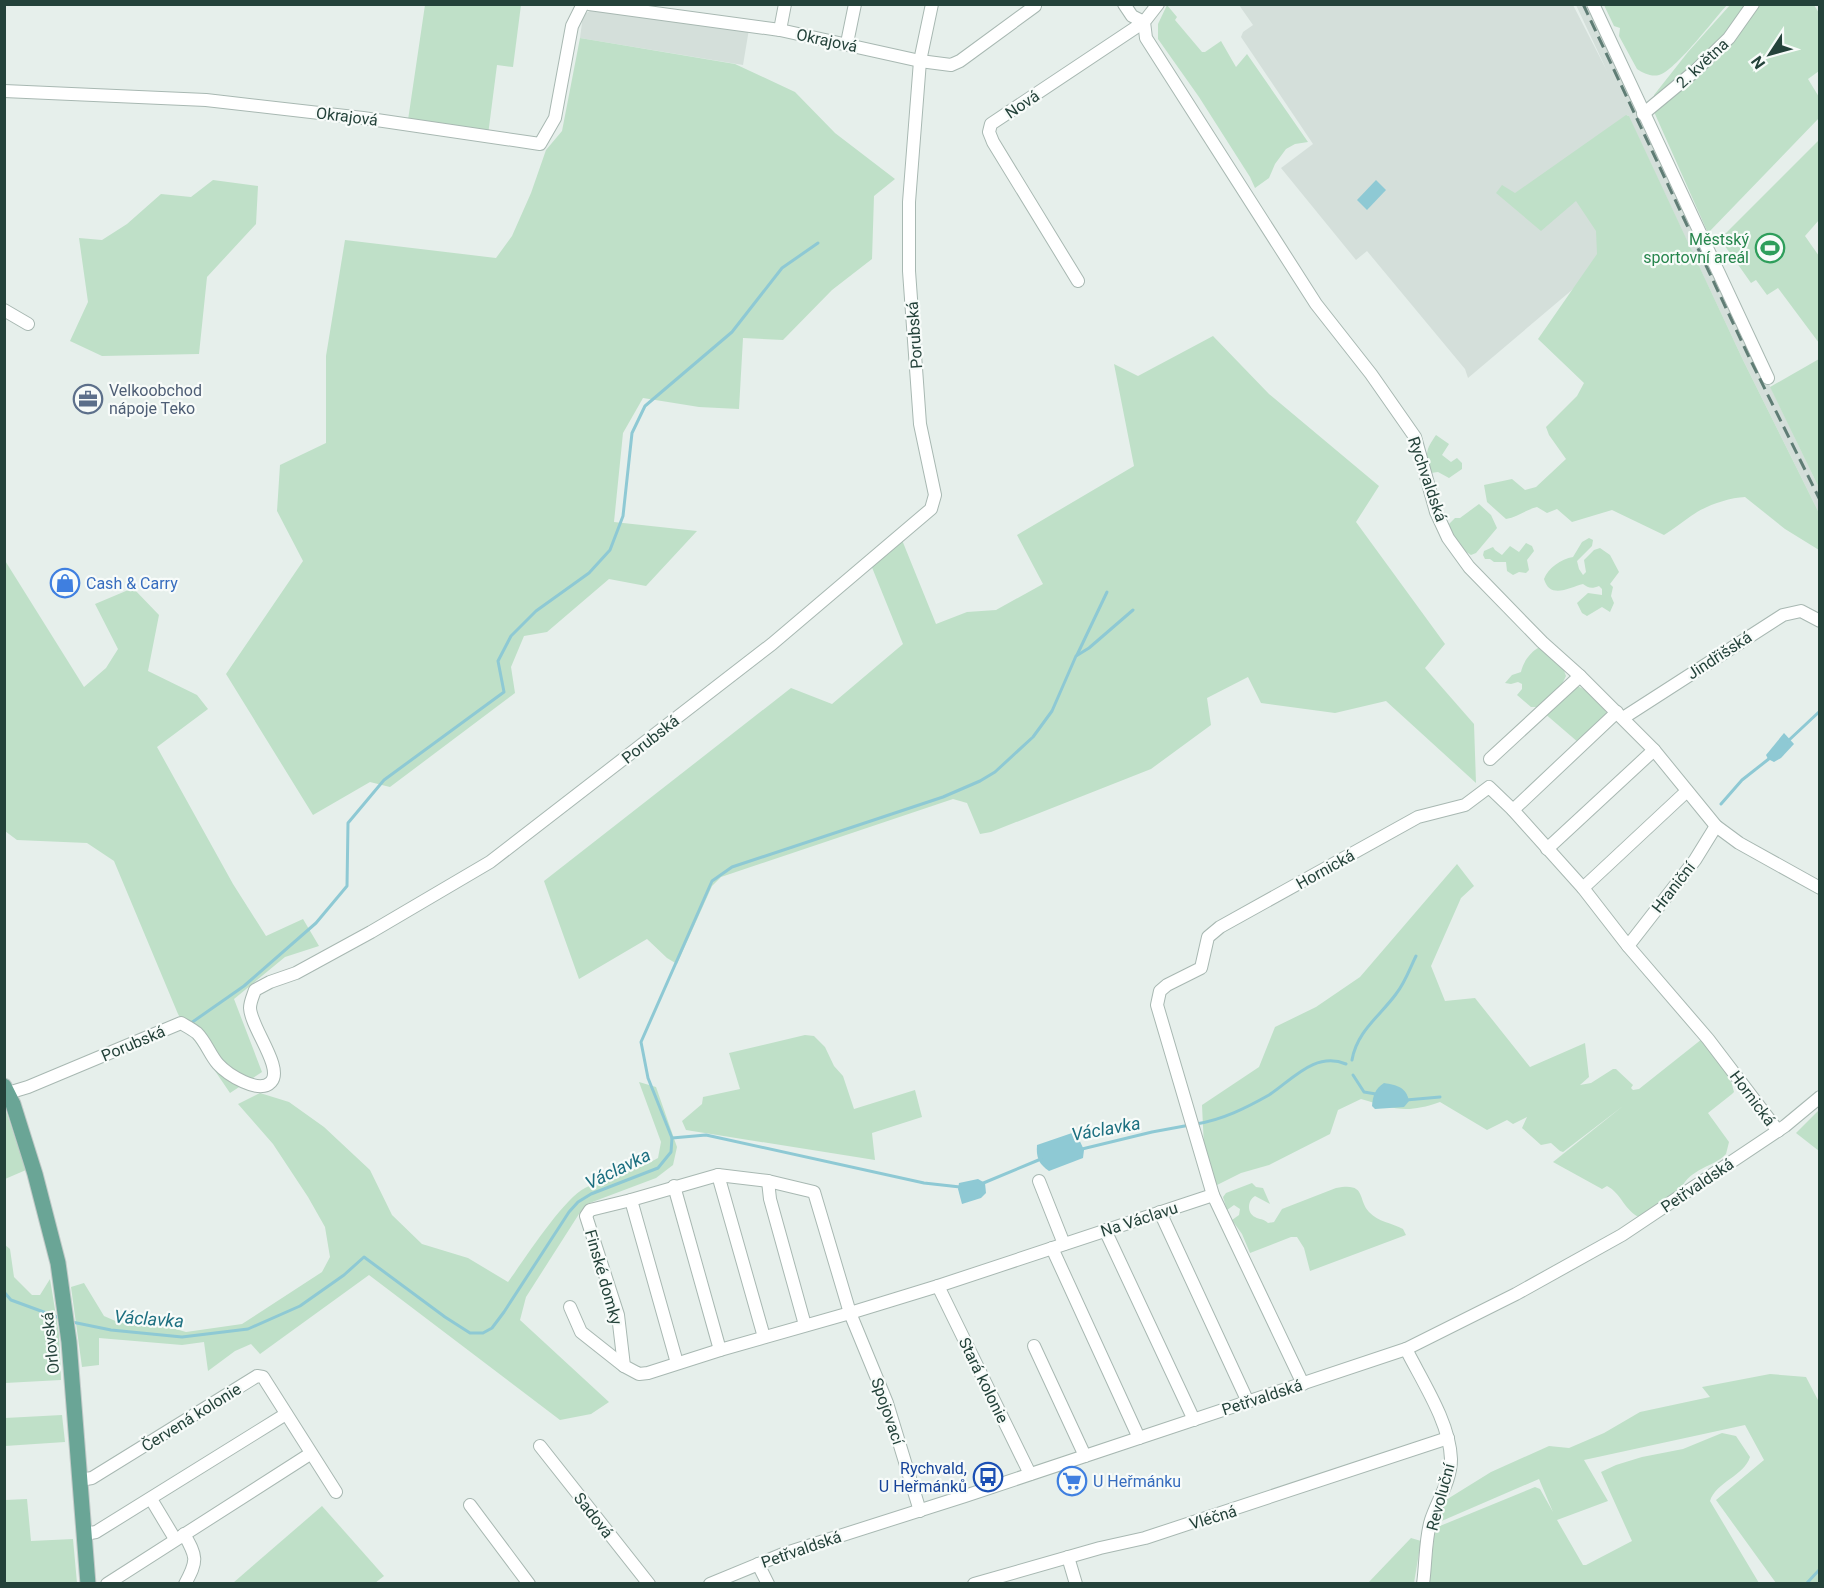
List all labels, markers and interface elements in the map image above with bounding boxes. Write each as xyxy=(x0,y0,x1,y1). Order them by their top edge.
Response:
north arrow xyxy=(1740,24,1800,84)
street label: Okrajová xyxy=(795,25,859,56)
street label: 2. května xyxy=(1672,35,1732,92)
text: N xyxy=(1747,52,1769,73)
street label: Nová xyxy=(1002,86,1043,123)
street label: Okrajová xyxy=(315,103,379,130)
place label: Městský sportovní areál xyxy=(1643,230,1749,267)
sports icon: Městský sportovní areál xyxy=(1754,232,1786,264)
street label: Porubská xyxy=(903,301,926,369)
place label: Velkoobchod nápoje Teko xyxy=(109,381,202,418)
office icon: Velkoobchod nápoje Teko xyxy=(72,383,104,415)
street label: Rychvaldská xyxy=(1404,434,1451,524)
shop icon: Cash & Carry xyxy=(49,567,81,599)
place label: Cash & Carry xyxy=(86,574,178,593)
street label: Jindřišská xyxy=(1683,628,1755,683)
street label: Porubská xyxy=(618,711,683,768)
street label: Hornická xyxy=(1293,846,1358,893)
street label: Hraniční xyxy=(1648,857,1700,916)
street label: Porubská xyxy=(98,1022,168,1065)
street label: Hornická xyxy=(1726,1067,1779,1130)
water label: Václavka xyxy=(1070,1112,1142,1145)
water label: Václavka xyxy=(582,1144,654,1193)
street label: Petřvaldská xyxy=(1657,1154,1737,1217)
street label: Na Václavu xyxy=(1098,1198,1180,1241)
street label: Finské domky xyxy=(581,1227,626,1327)
water label: Václavka xyxy=(113,1306,185,1331)
street label: Orlovská xyxy=(38,1311,63,1375)
street label: Stará kolonie xyxy=(955,1334,1012,1426)
street label: Spojovací xyxy=(867,1375,908,1448)
street label: Petřvaldská xyxy=(1219,1376,1305,1419)
street label: Červená kolonie xyxy=(138,1378,244,1456)
place label: Rychvald, U Heřmánků xyxy=(879,1459,967,1496)
street label: Revoluční xyxy=(1422,1460,1459,1533)
bus stop icon: Rychvald, U Heřmánků xyxy=(972,1461,1004,1493)
supermarket icon: U Heřmánku xyxy=(1056,1465,1088,1497)
place label: U Heřmánku xyxy=(1093,1472,1181,1491)
street label: Sadová xyxy=(570,1489,617,1542)
street label: Vléčná xyxy=(1187,1501,1239,1534)
street label: Petřvaldská xyxy=(759,1527,844,1572)

